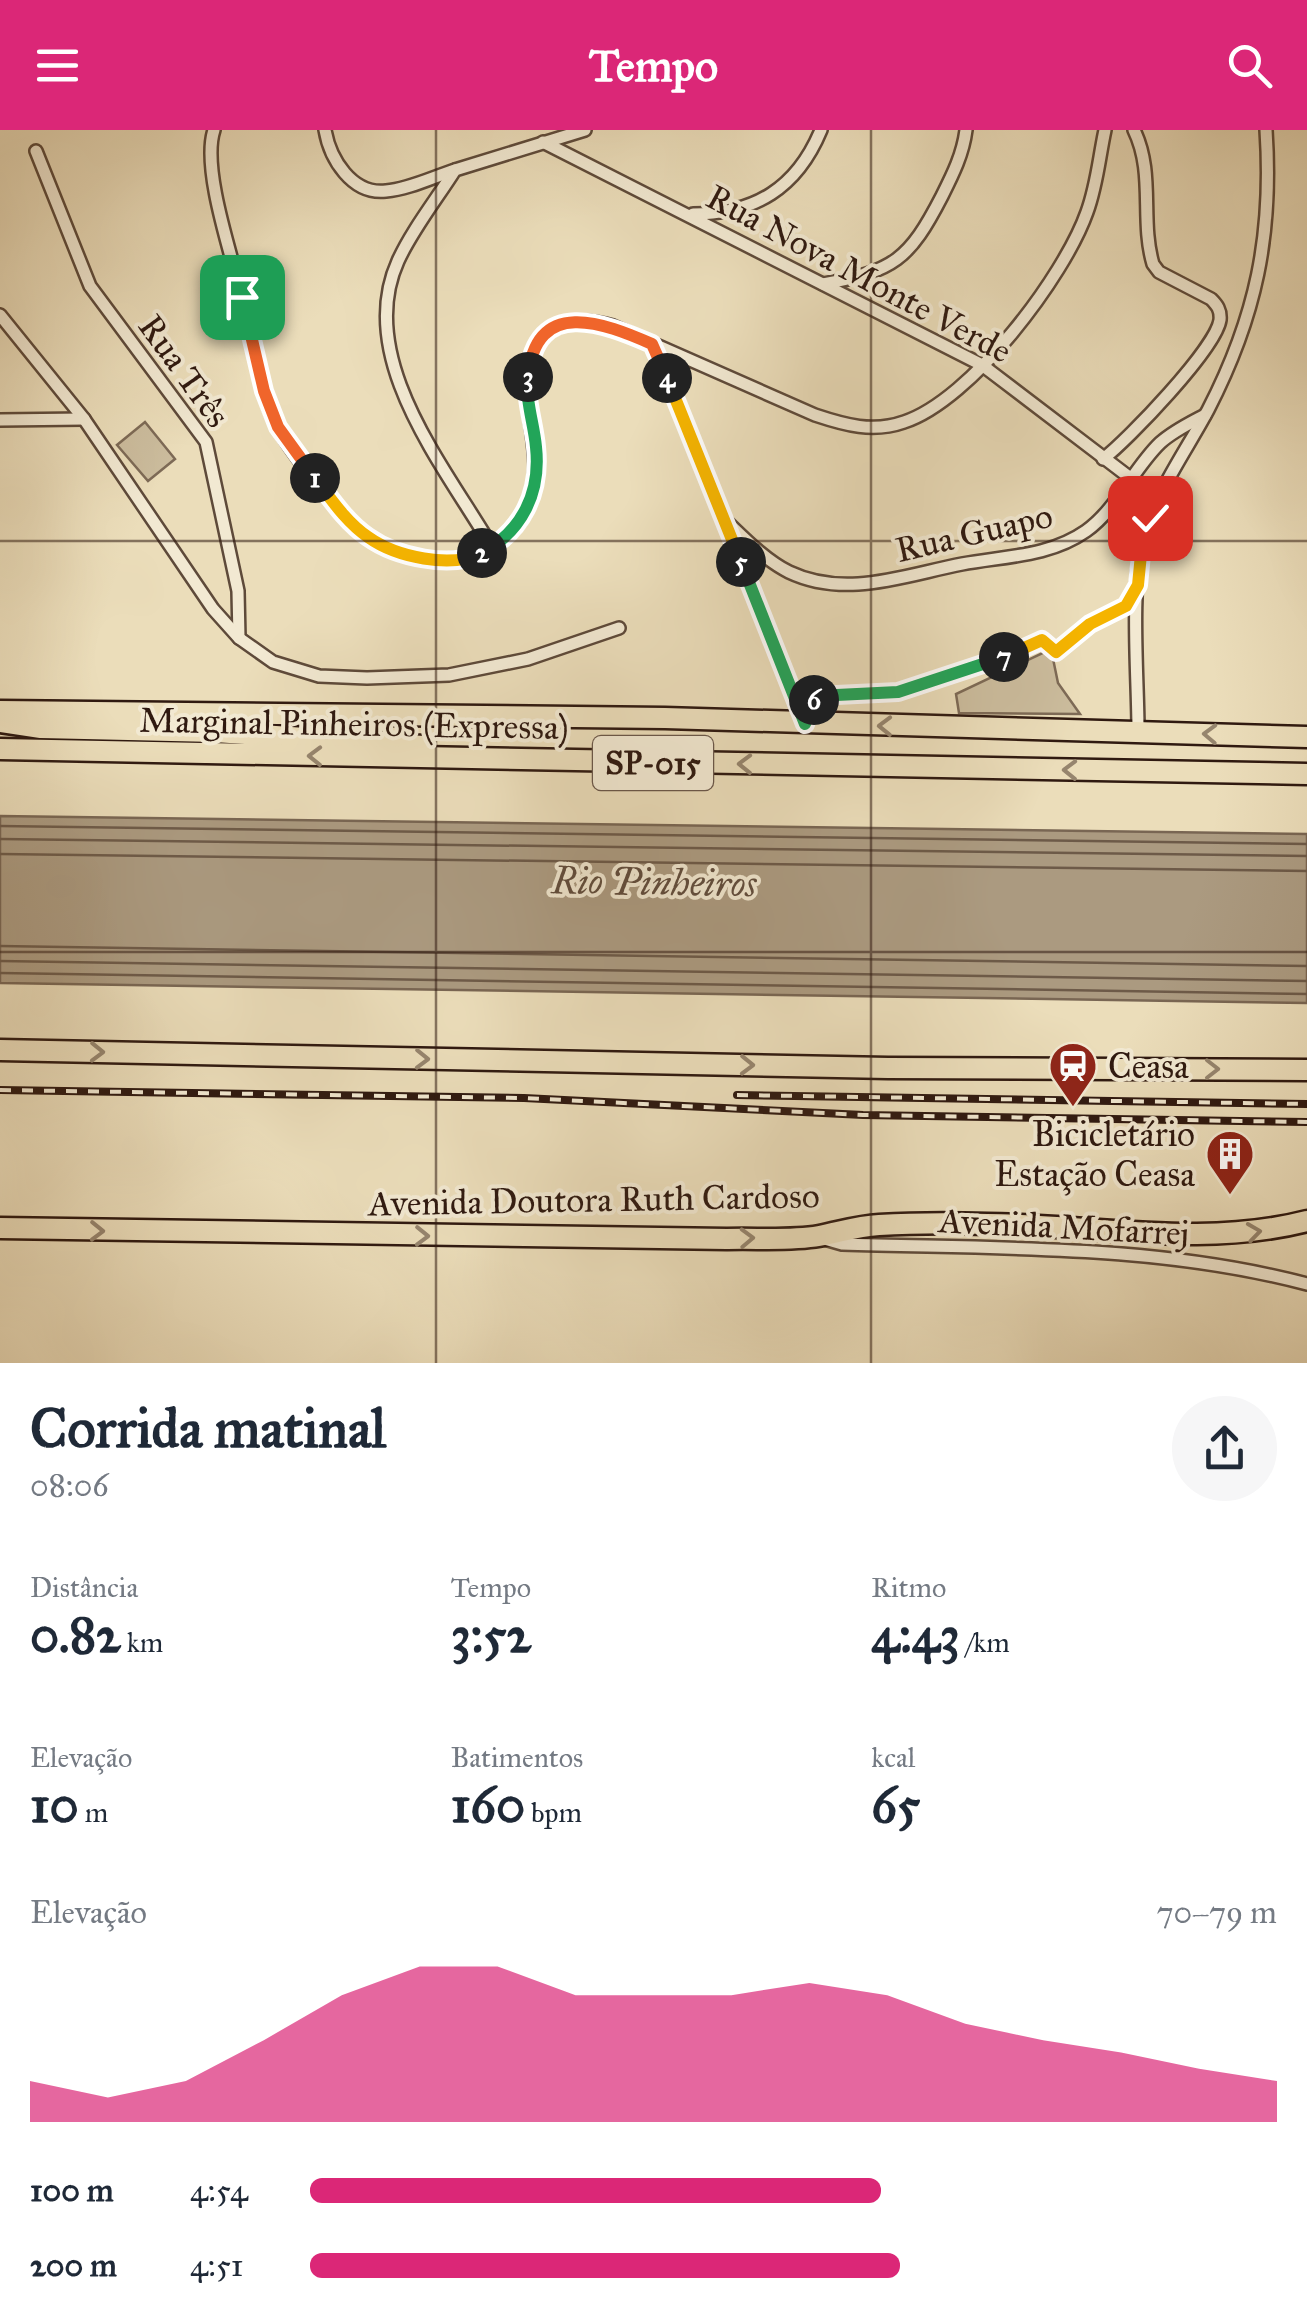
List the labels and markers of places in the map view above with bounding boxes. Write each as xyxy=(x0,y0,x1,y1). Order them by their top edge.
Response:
pin xyxy=(200,255,285,340)
pin: 3 xyxy=(503,352,553,402)
pin: 4 xyxy=(642,353,692,403)
pin: 1 xyxy=(290,453,340,503)
pin xyxy=(1108,476,1193,561)
pin: 2 xyxy=(457,528,507,578)
pin: 5 xyxy=(716,537,766,587)
pin: 7 xyxy=(979,632,1029,682)
pin: 6 xyxy=(789,675,839,725)
station icon: Ceasa xyxy=(1047,1040,1099,1108)
place label: Ceasa xyxy=(1108,1045,1189,1088)
place label: Bicicletário Estação Ceasa xyxy=(994,1113,1195,1196)
building icon: Bicicletário Estação Ceasa xyxy=(1204,1128,1256,1196)

